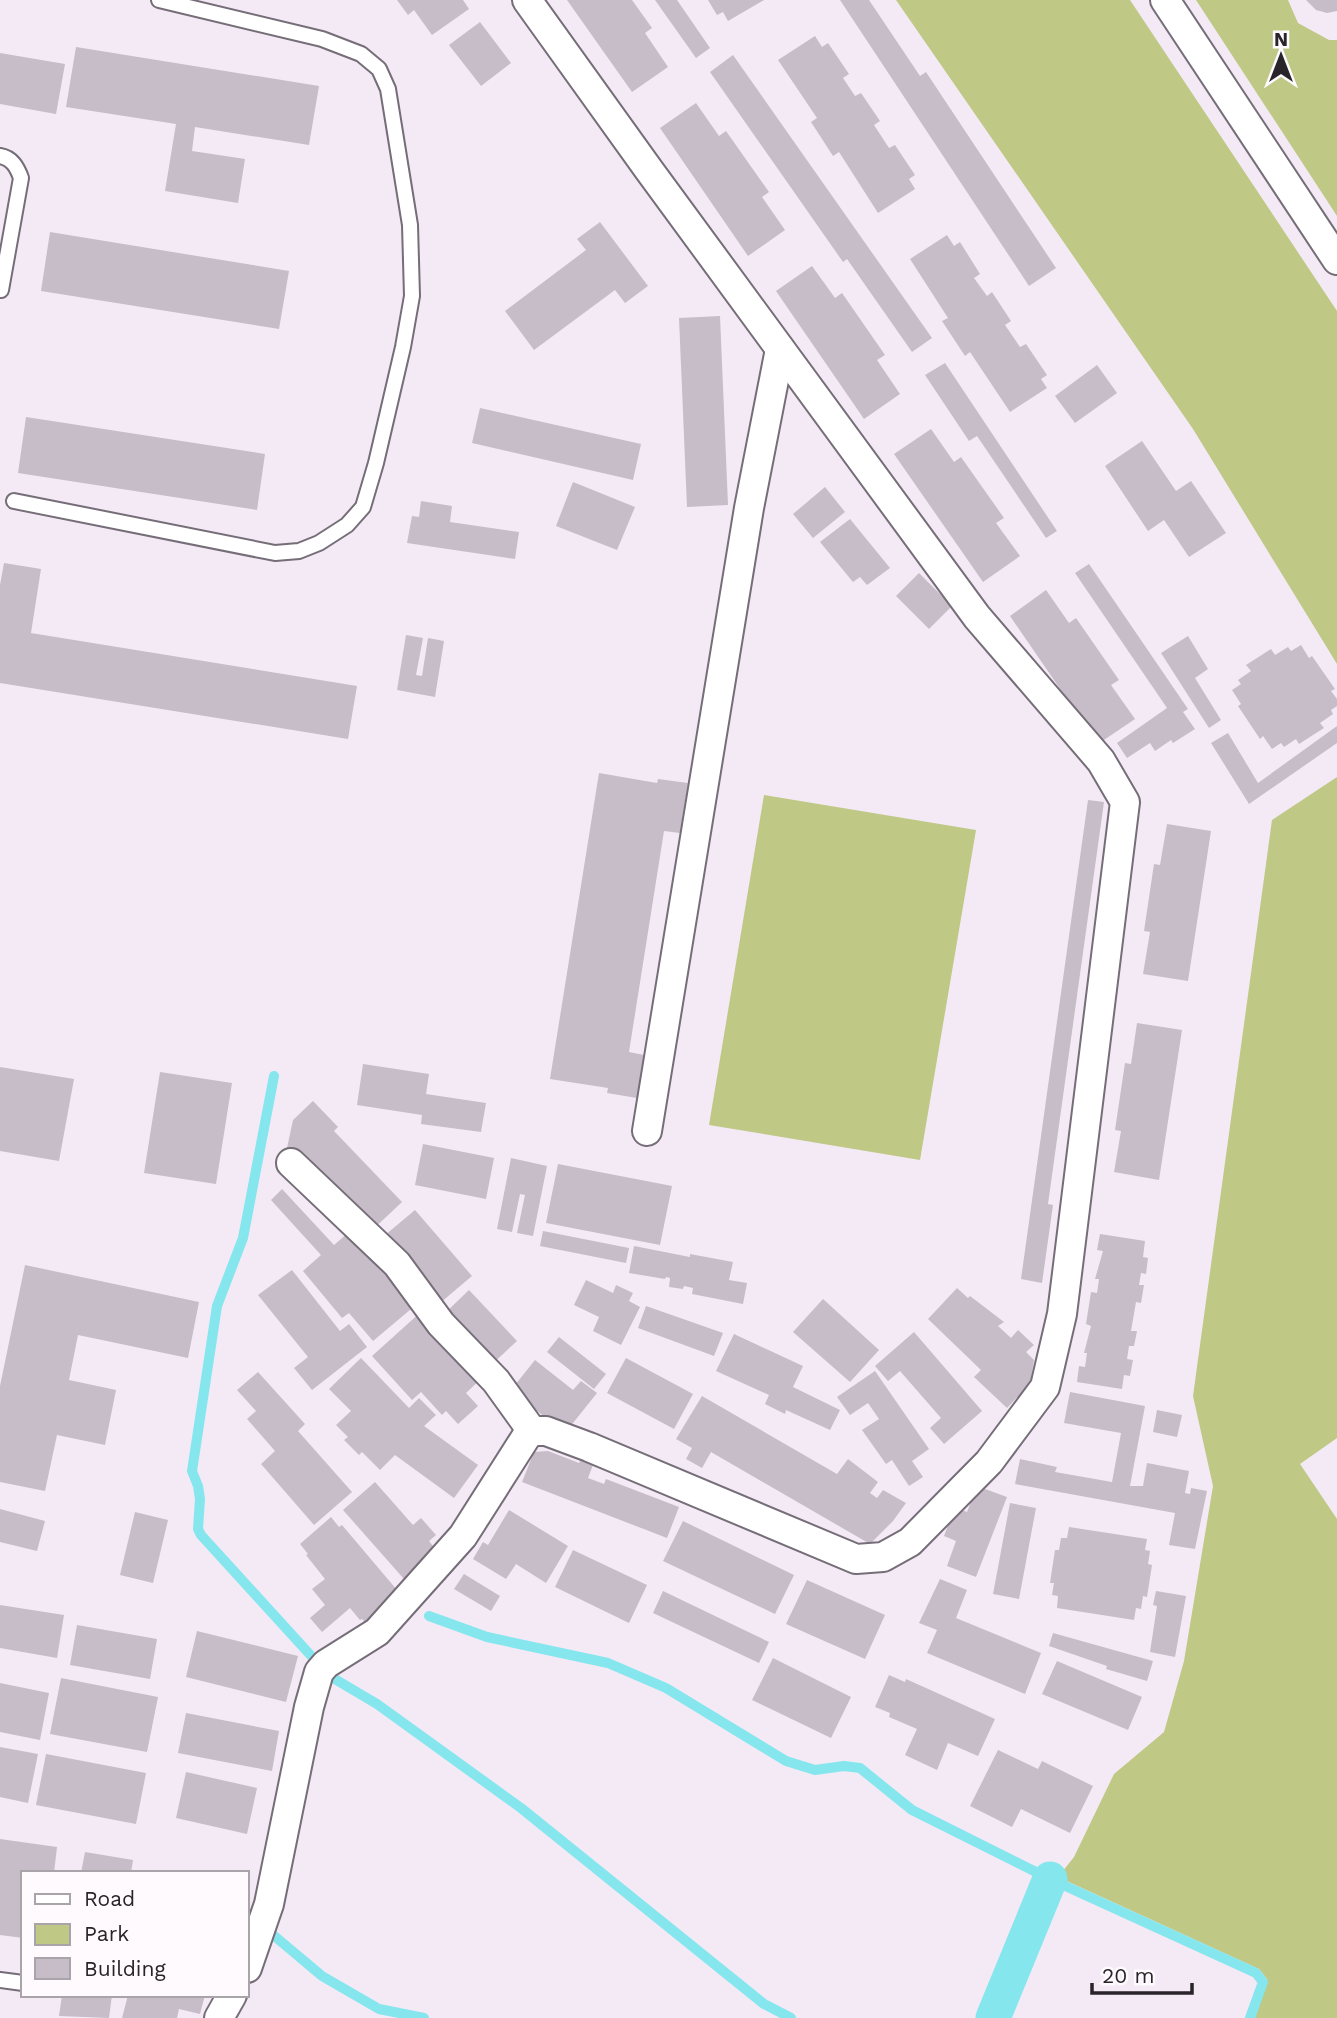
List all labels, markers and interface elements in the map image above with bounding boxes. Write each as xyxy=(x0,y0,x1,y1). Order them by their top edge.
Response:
north arrow xyxy=(1246,21,1316,91)
text: N xyxy=(1274,28,1288,51)
legend xyxy=(21,1871,248,1997)
text: Road xyxy=(84,1886,135,1911)
text: Park xyxy=(84,1921,129,1946)
scale bar xyxy=(1092,1952,1192,1996)
text: Building xyxy=(84,1956,166,1981)
text: 20 m xyxy=(1102,1963,1154,1988)

